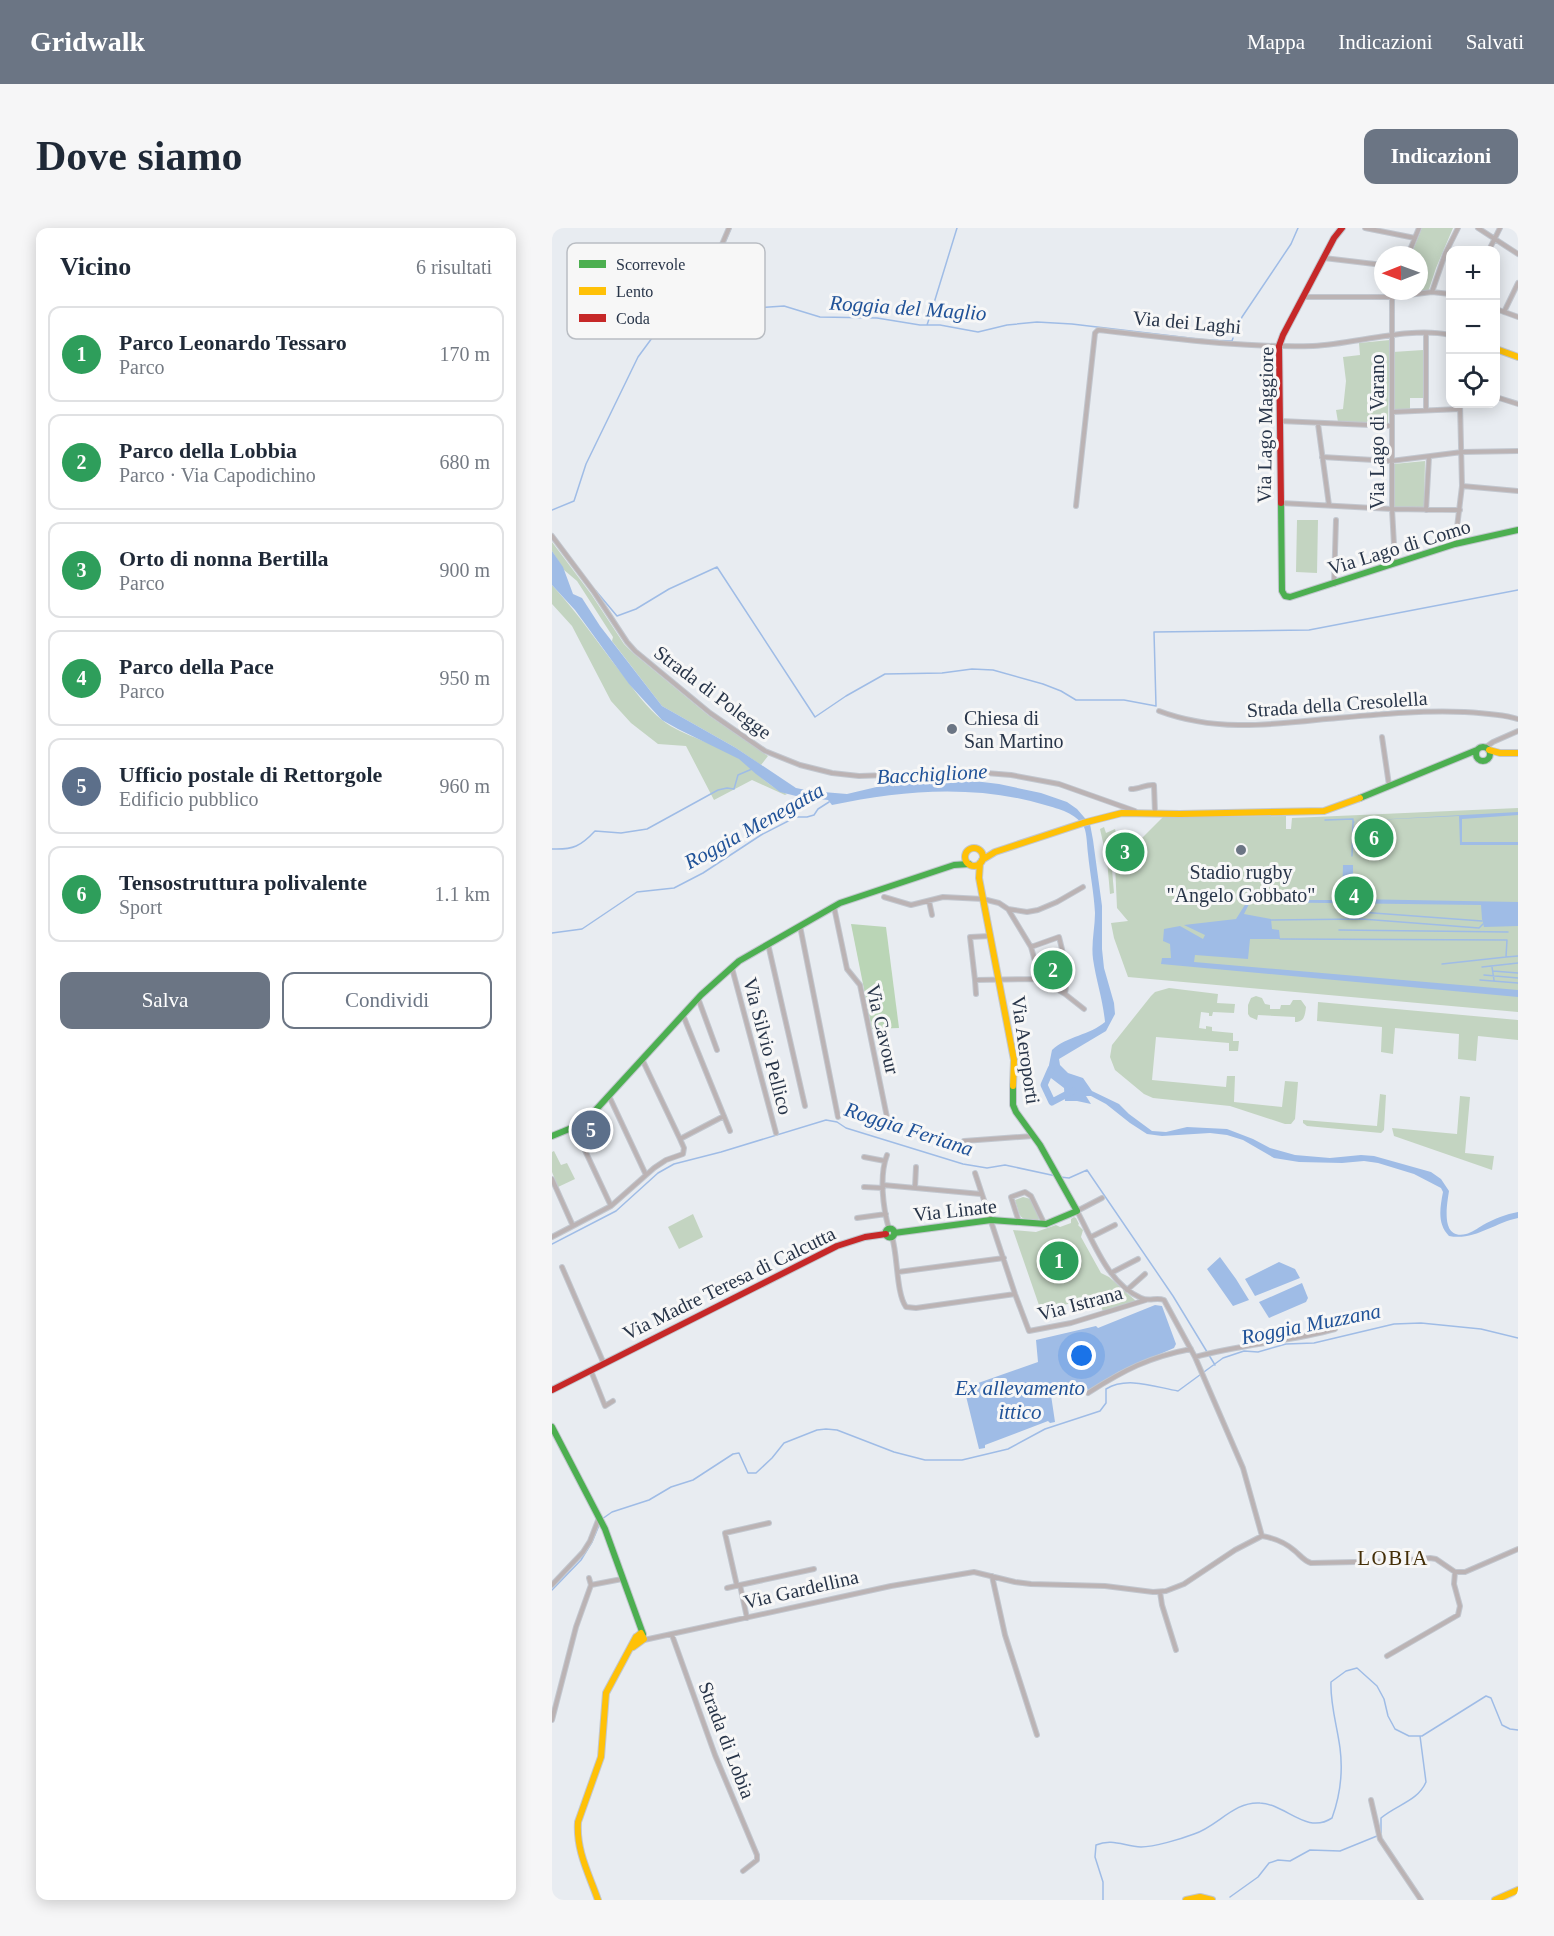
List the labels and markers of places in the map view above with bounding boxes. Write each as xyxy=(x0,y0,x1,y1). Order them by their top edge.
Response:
place label: Chiesa di San Martino xyxy=(964,707,1063,752)
marker: Chiesa di San Martino xyxy=(945,722,959,736)
pin: 6 xyxy=(1354,816,1394,860)
pin: 3 xyxy=(1106,830,1144,874)
marker: Stadio rugby "Angelo Gobbato" xyxy=(1234,843,1248,857)
place label: Stadio rugby "Angelo Gobbato" xyxy=(1166,861,1316,907)
pin: 4 xyxy=(1334,874,1374,918)
pin: 2 xyxy=(1034,948,1072,992)
pin: 5 xyxy=(572,1108,610,1152)
pin: 1 xyxy=(1040,1238,1078,1284)

